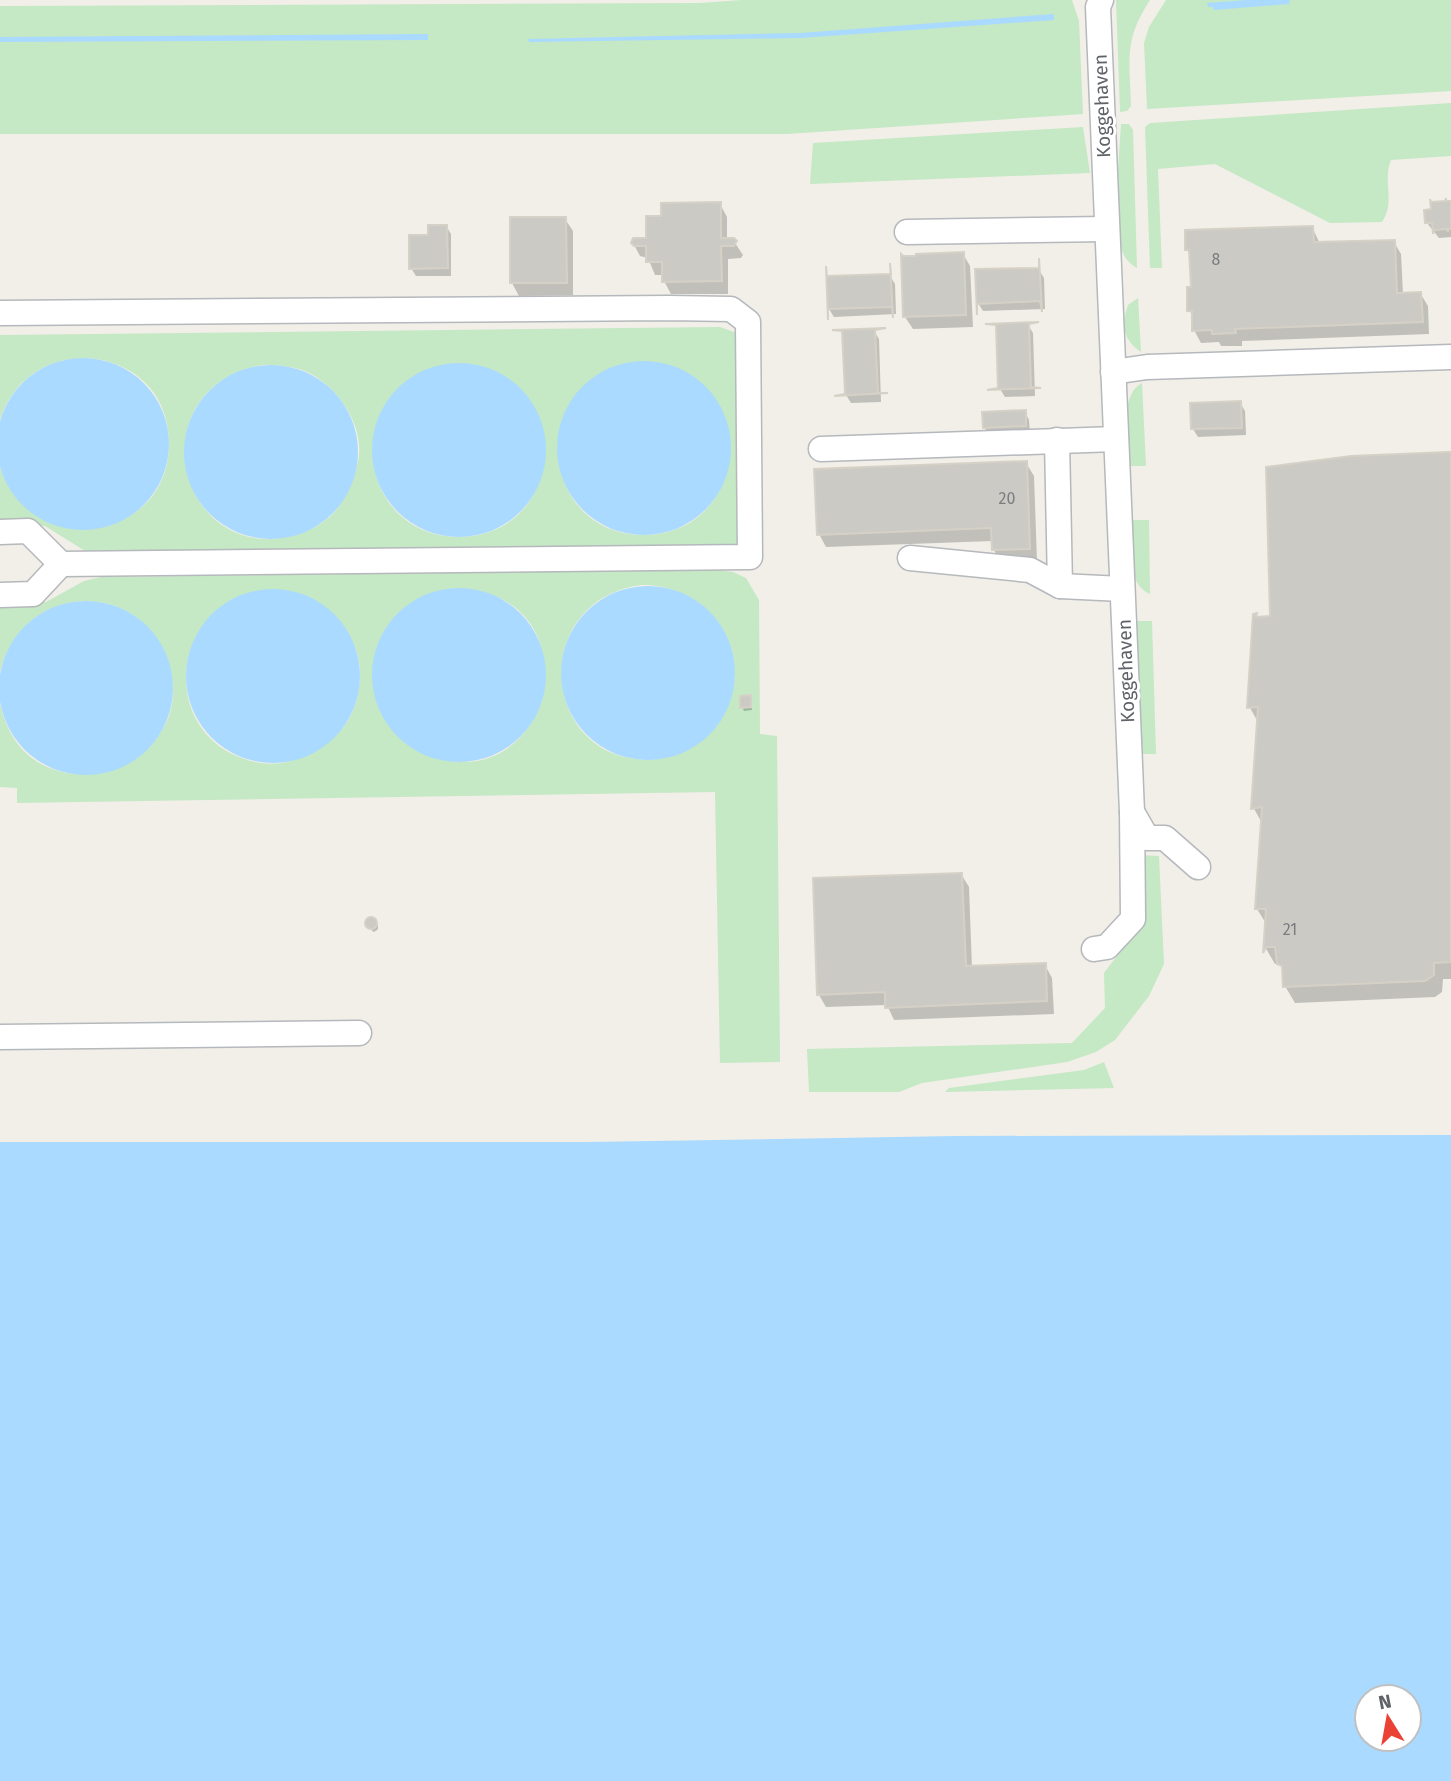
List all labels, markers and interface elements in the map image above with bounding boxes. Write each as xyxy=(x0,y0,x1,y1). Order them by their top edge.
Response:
street label: Koggehaven xyxy=(1089,54,1115,158)
house number: 8 xyxy=(1212,250,1221,269)
house number: 20 xyxy=(999,489,1015,508)
street label: Koggehaven xyxy=(1113,619,1139,723)
house number: 21 xyxy=(1283,920,1297,939)
north arrow xyxy=(1353,1683,1423,1753)
text: N xyxy=(1376,1689,1393,1714)

